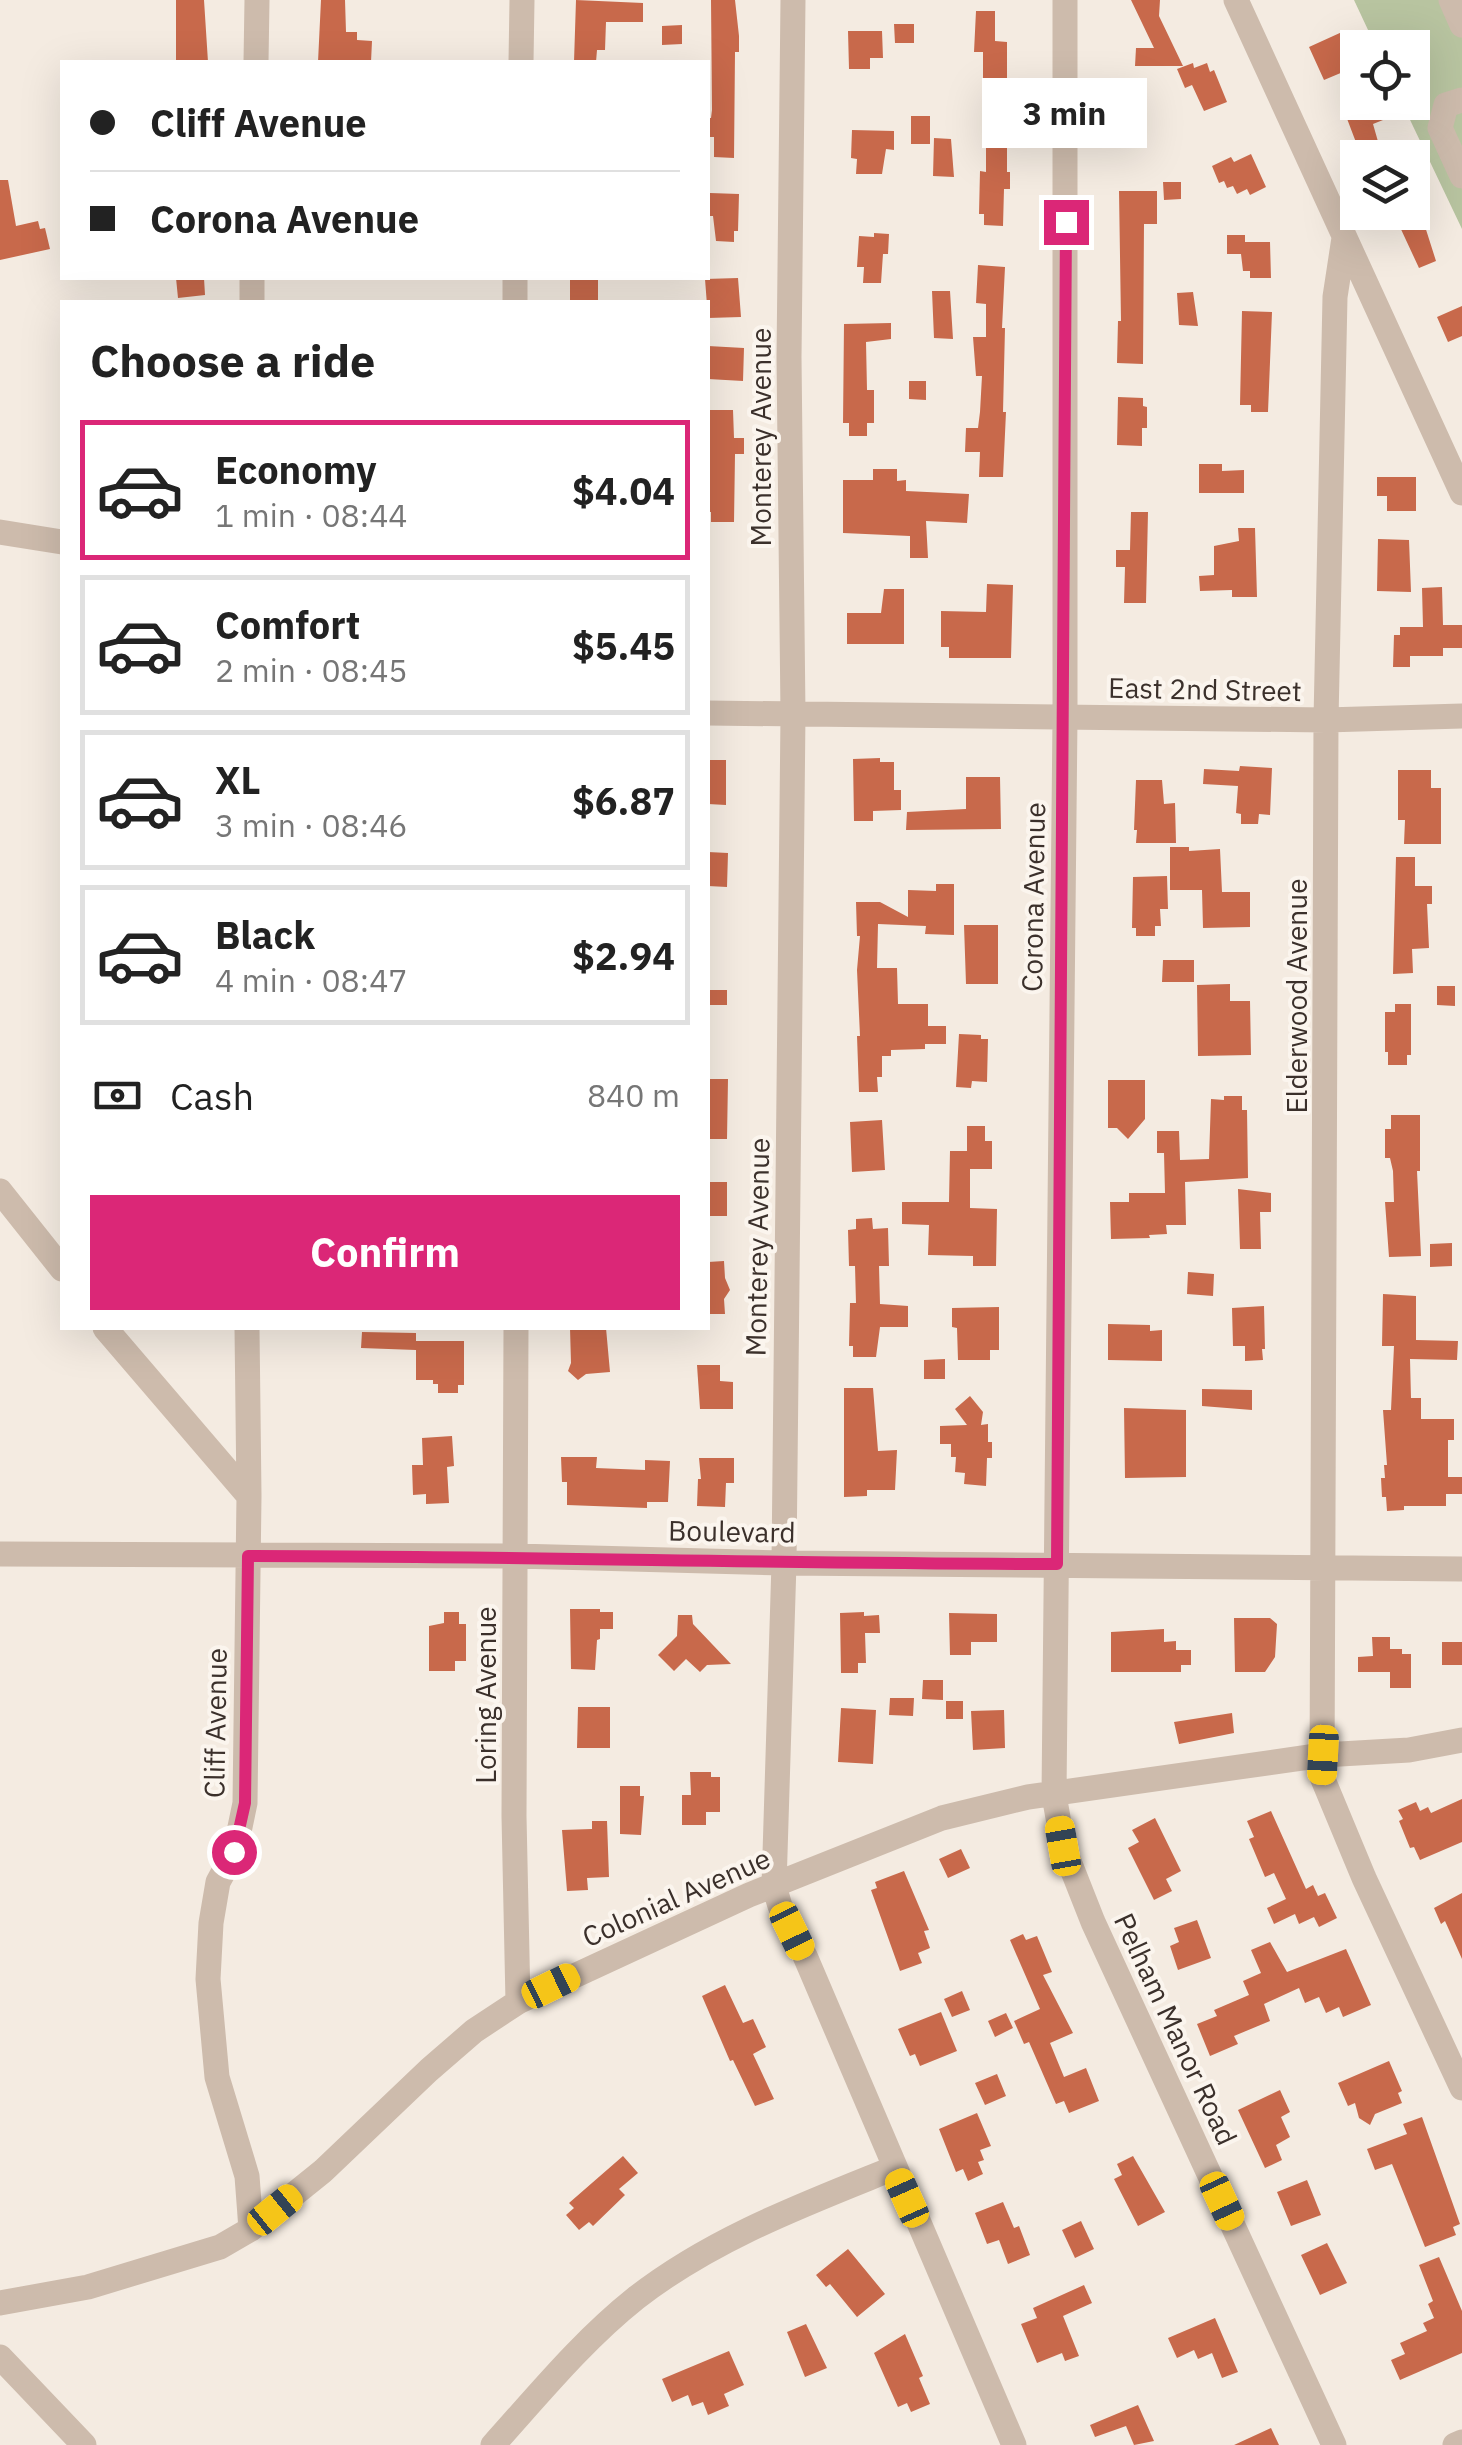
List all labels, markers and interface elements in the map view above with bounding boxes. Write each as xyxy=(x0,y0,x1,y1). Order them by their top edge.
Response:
map controls xyxy=(1340,30,1430,230)
button: locate xyxy=(1340,30,1430,120)
callout: 3 min xyxy=(984,77,1148,147)
text: 3 min xyxy=(1023,92,1106,134)
text: Cliff Avenue xyxy=(150,98,367,147)
button: layers xyxy=(1340,140,1430,230)
text: Corona Avenue xyxy=(150,194,419,243)
route end xyxy=(1044,200,1089,245)
street label: Monterey Avenue xyxy=(742,328,779,546)
text: Choose a ride xyxy=(90,331,375,389)
icon: car xyxy=(95,445,185,535)
text: Economy xyxy=(215,445,377,494)
text: $4.04 xyxy=(572,466,675,515)
text: 1 min · 08:44 xyxy=(215,494,408,536)
icon: car xyxy=(95,600,185,690)
text: Comfort xyxy=(215,600,360,649)
text: $5.45 xyxy=(572,621,675,670)
text: 2 min · 08:45 xyxy=(215,649,408,691)
street label: East 2nd Street xyxy=(1108,669,1302,709)
icon: car xyxy=(95,755,185,845)
text: XL xyxy=(215,755,261,804)
text: $6.87 xyxy=(572,776,675,825)
street label: Corona Avenue xyxy=(1013,802,1053,992)
text: 3 min · 08:46 xyxy=(215,804,408,846)
street label: Elderwood Avenue xyxy=(1278,878,1315,1114)
icon: car xyxy=(95,910,185,1000)
text: Black xyxy=(215,910,315,959)
text: $2.94 xyxy=(572,931,675,980)
text: 4 min · 08:47 xyxy=(215,959,408,1001)
icon: cash xyxy=(90,1068,145,1123)
text: Cash xyxy=(170,1071,254,1120)
text: 840 m xyxy=(587,1074,680,1116)
street label: Monterey Avenue xyxy=(737,1137,777,1357)
button: Confirm xyxy=(90,1195,680,1310)
street label: Boulevard xyxy=(668,1511,796,1551)
street label: Loring Avenue xyxy=(467,1606,504,1784)
street label: Cliff Avenue xyxy=(195,1648,235,1798)
car xyxy=(1306,1724,1340,1786)
car xyxy=(1043,1814,1083,1878)
route start xyxy=(212,1830,257,1875)
street label: Colonial Avenue xyxy=(576,1839,776,1955)
car xyxy=(765,1897,819,1965)
street label: Pelham Manor Road xyxy=(1106,1907,1246,2151)
car xyxy=(517,1959,585,2013)
car xyxy=(881,2164,933,2232)
car xyxy=(1196,2167,1248,2235)
car xyxy=(242,2179,308,2241)

